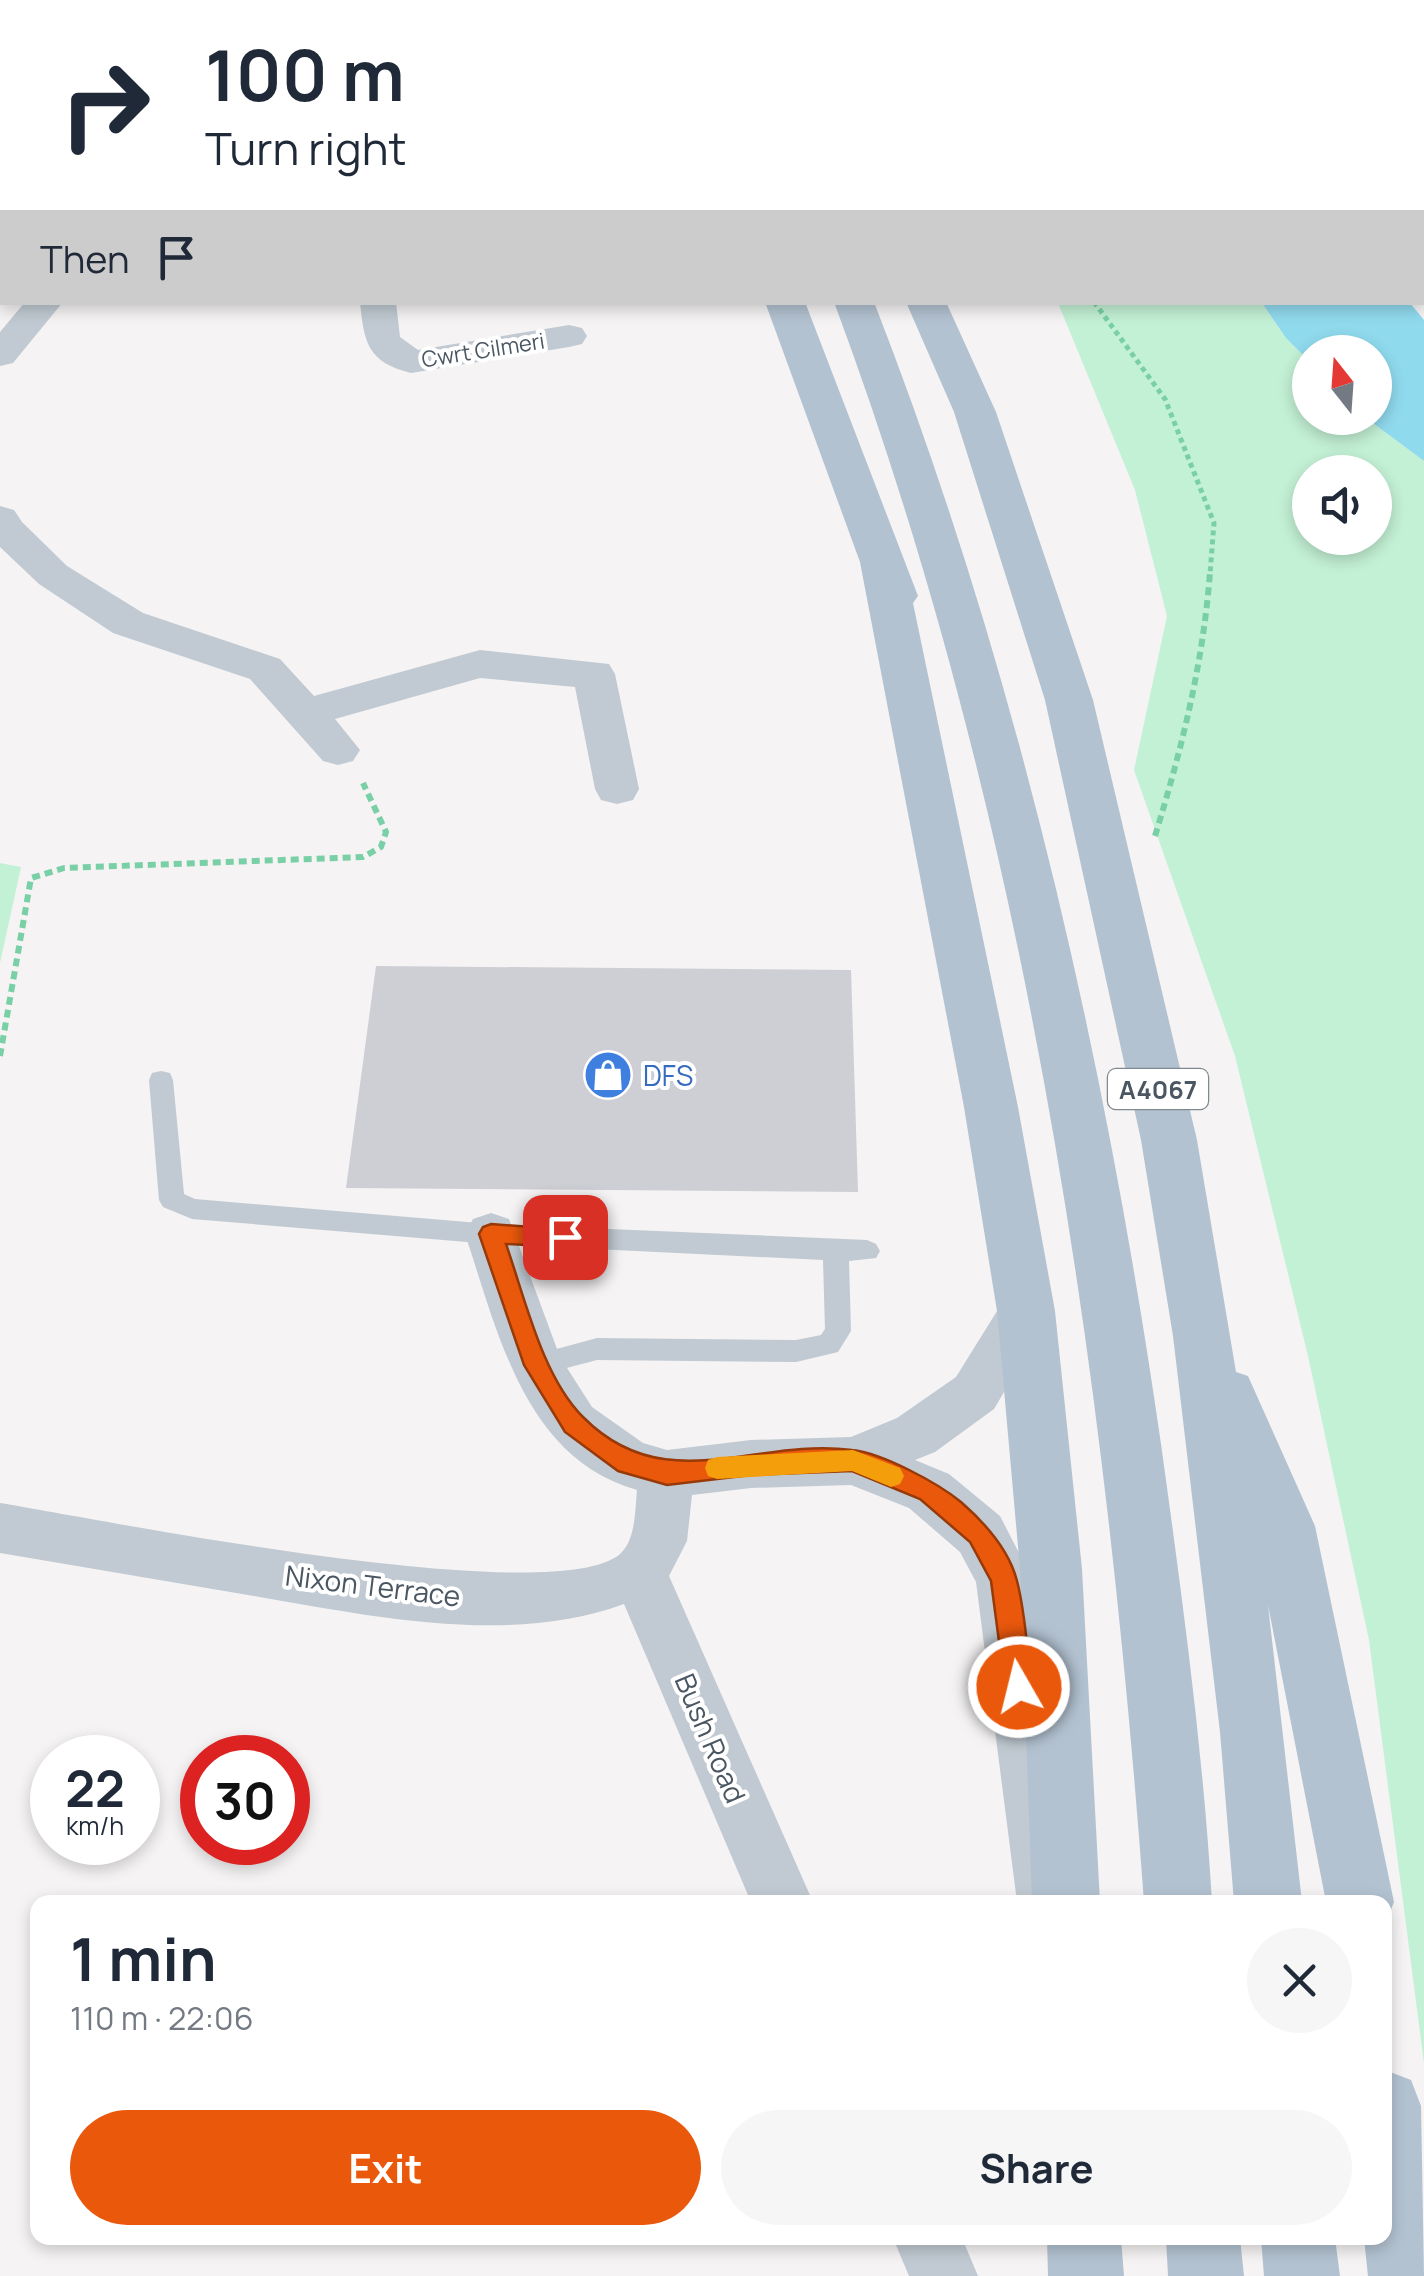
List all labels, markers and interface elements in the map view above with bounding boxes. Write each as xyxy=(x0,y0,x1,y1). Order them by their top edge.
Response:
text: 100 m xyxy=(205,26,405,122)
icon: right xyxy=(40,40,170,170)
text: Turn right xyxy=(205,117,406,179)
icon: arrive xyxy=(149,230,204,285)
text: Then xyxy=(40,232,129,284)
street label: Cwrt Cilmeri xyxy=(419,325,547,375)
north arrow xyxy=(1292,335,1392,435)
map controls xyxy=(1292,335,1392,555)
button: sound xyxy=(1292,455,1392,555)
shop icon: DFS xyxy=(582,1049,634,1101)
place label: DFS xyxy=(643,1056,693,1094)
road number: A4067 xyxy=(1108,1069,1208,1109)
pin xyxy=(523,1195,608,1280)
icon: arrive xyxy=(538,1210,593,1265)
street label: Nixon Terrace xyxy=(283,1555,463,1615)
position arrow xyxy=(967,1635,1071,1739)
street label: Bush Road xyxy=(667,1667,755,1809)
speed limit sign: 30 xyxy=(180,1735,310,1865)
text: 22 xyxy=(65,1754,125,1822)
text: km/h xyxy=(66,1808,124,1843)
text: 1 min xyxy=(70,1917,217,1999)
button: close xyxy=(1247,1928,1352,2033)
text: 110 m · 22:06 xyxy=(70,1996,254,2040)
button: Exit xyxy=(70,2110,701,2225)
button: Share xyxy=(721,2110,1352,2225)

